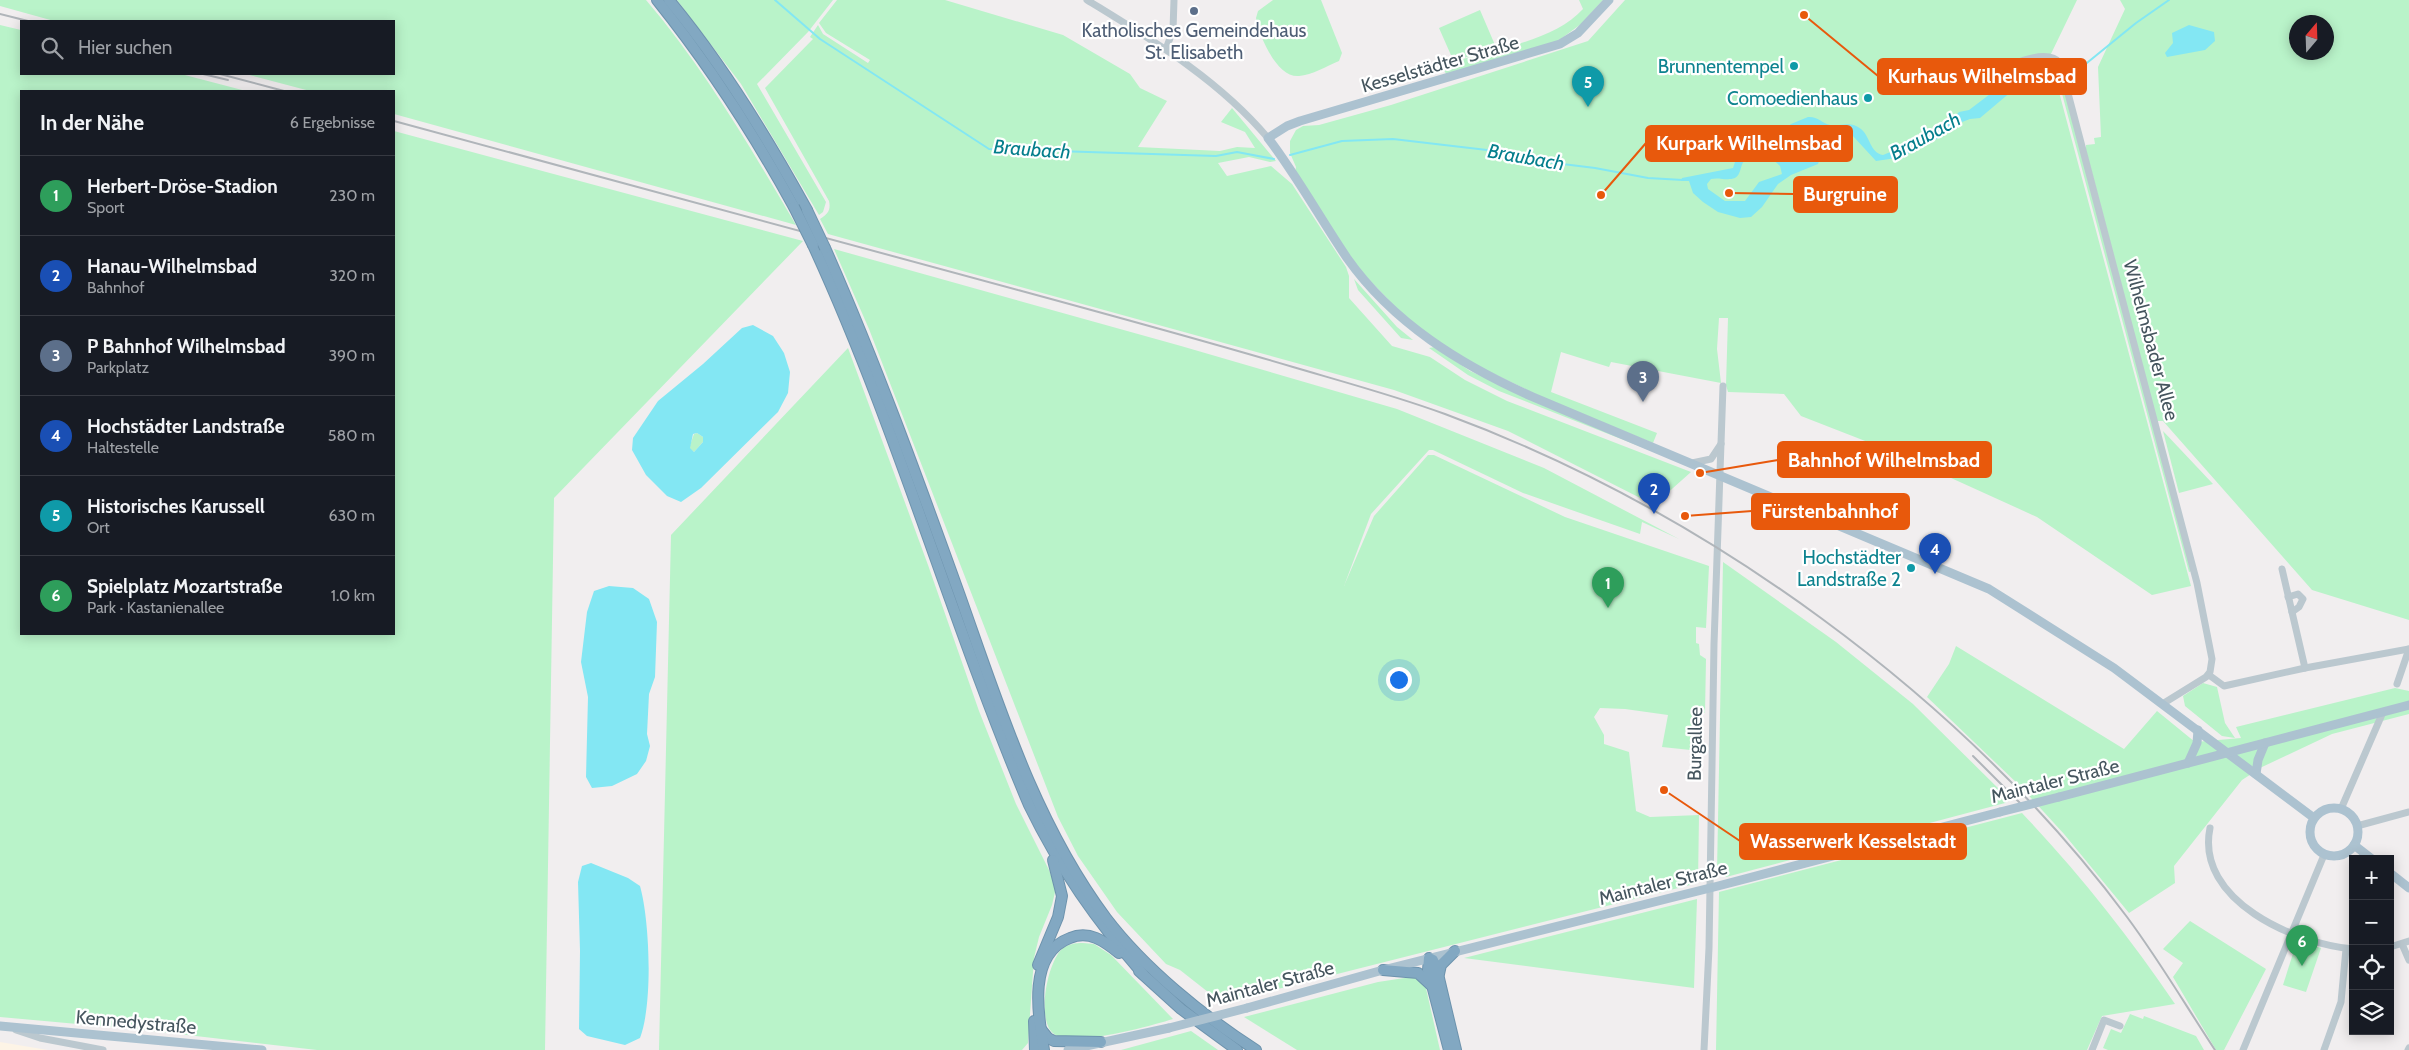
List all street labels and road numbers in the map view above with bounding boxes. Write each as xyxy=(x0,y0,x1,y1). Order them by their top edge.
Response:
street label: Kesselstädter Straße xyxy=(1359,30,1522,97)
street label: Wilhelmsbader Allee xyxy=(2118,257,2184,423)
street label: Burgallee xyxy=(1683,707,1707,781)
street label: Maintaler Straße xyxy=(1988,754,2122,808)
street label: Maintaler Straße xyxy=(1596,856,1730,910)
street label: Maintaler Straße xyxy=(1203,956,1337,1012)
street label: Kennedystraße xyxy=(75,1005,197,1039)

